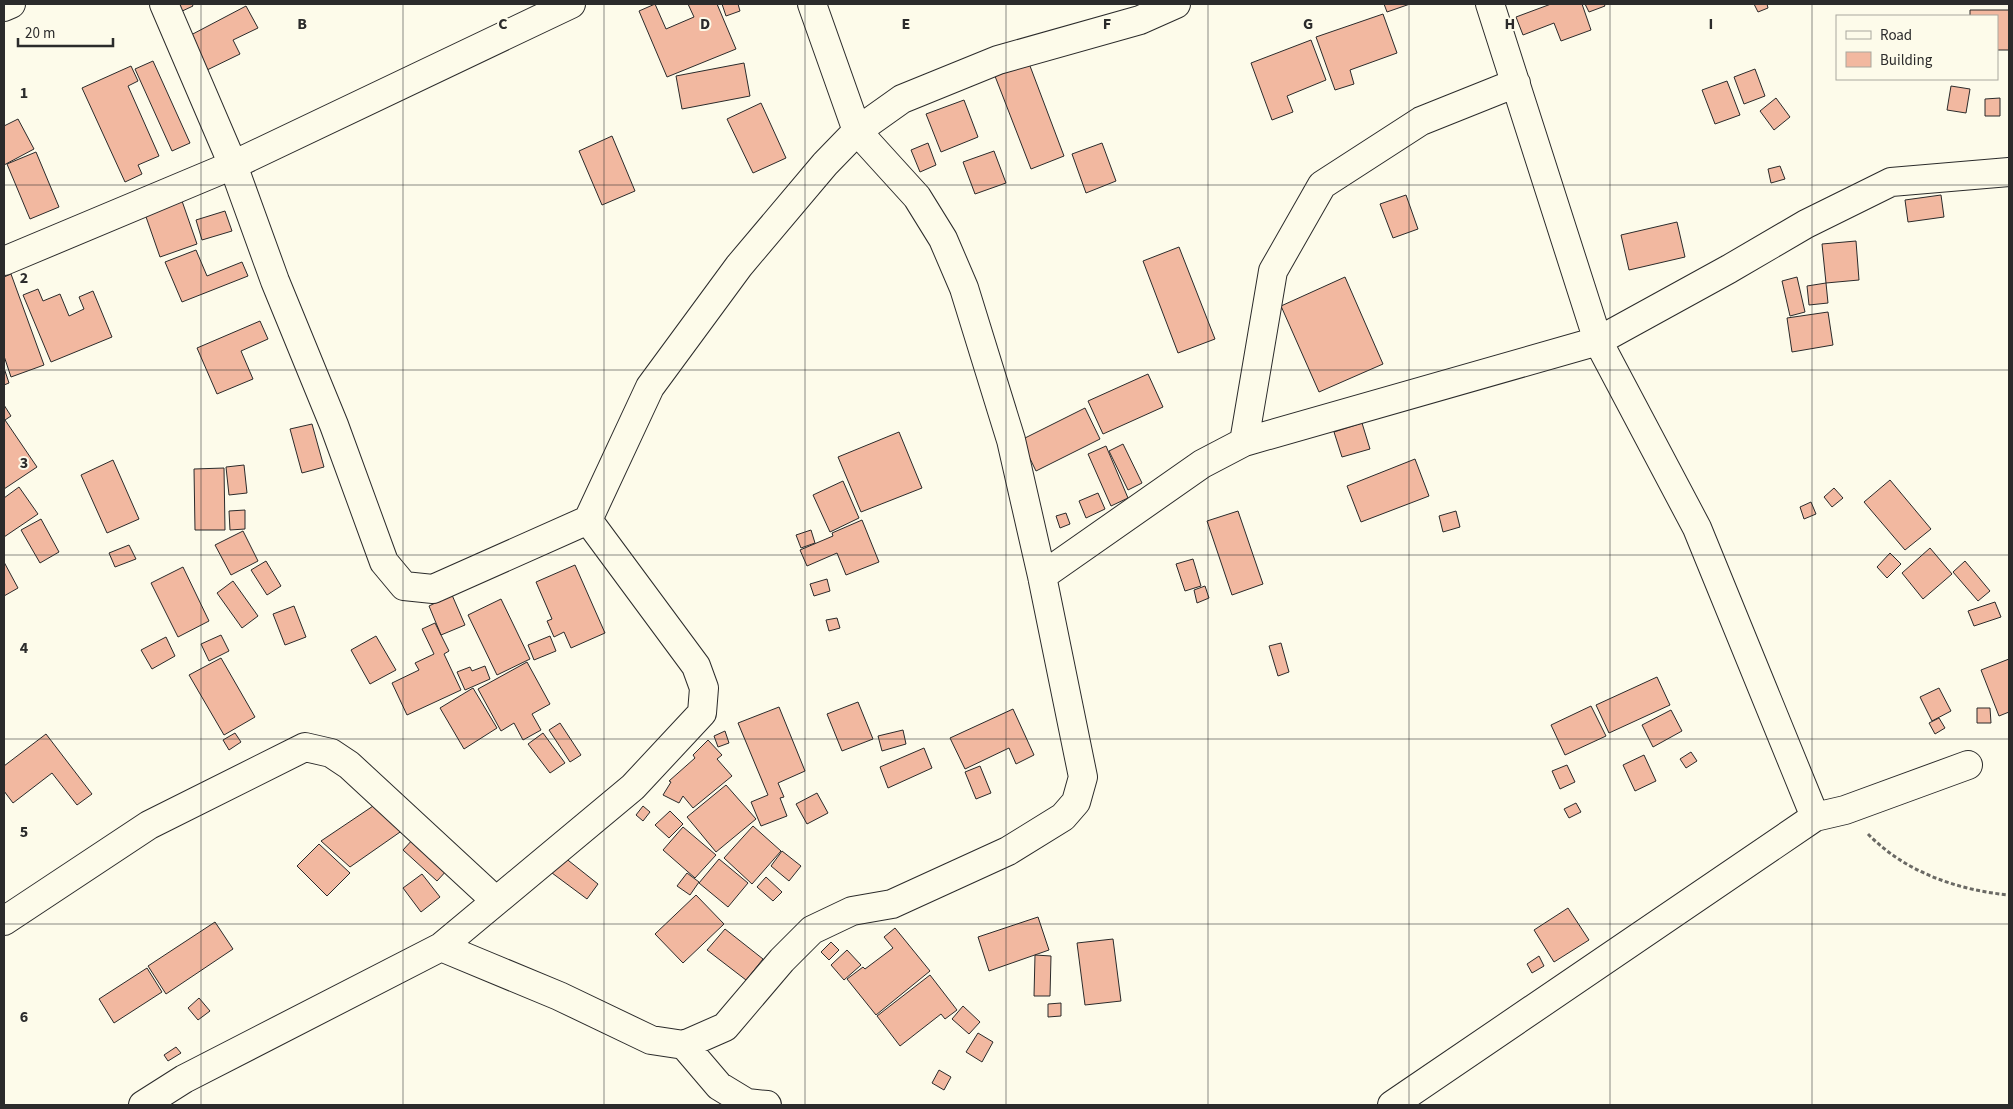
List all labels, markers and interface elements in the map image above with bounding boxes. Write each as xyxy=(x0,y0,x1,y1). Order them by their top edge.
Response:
text: B xyxy=(297,13,307,35)
text: C xyxy=(498,13,508,35)
text: D xyxy=(700,13,710,35)
text: E xyxy=(902,13,910,35)
text: F xyxy=(1103,13,1111,35)
text: G xyxy=(1303,13,1313,35)
text: H xyxy=(1505,13,1515,35)
text: I xyxy=(1709,13,1713,35)
scale bar xyxy=(18,15,112,47)
legend xyxy=(1836,15,1998,80)
text: 20 m xyxy=(25,23,55,44)
text: Road xyxy=(1880,25,1912,46)
text: Building xyxy=(1880,50,1933,71)
text: 1 xyxy=(20,82,28,104)
text: 2 xyxy=(20,267,28,289)
text: 3 xyxy=(20,452,28,474)
text: 4 xyxy=(20,637,29,659)
text: 5 xyxy=(20,821,28,843)
text: 6 xyxy=(20,1006,28,1028)

